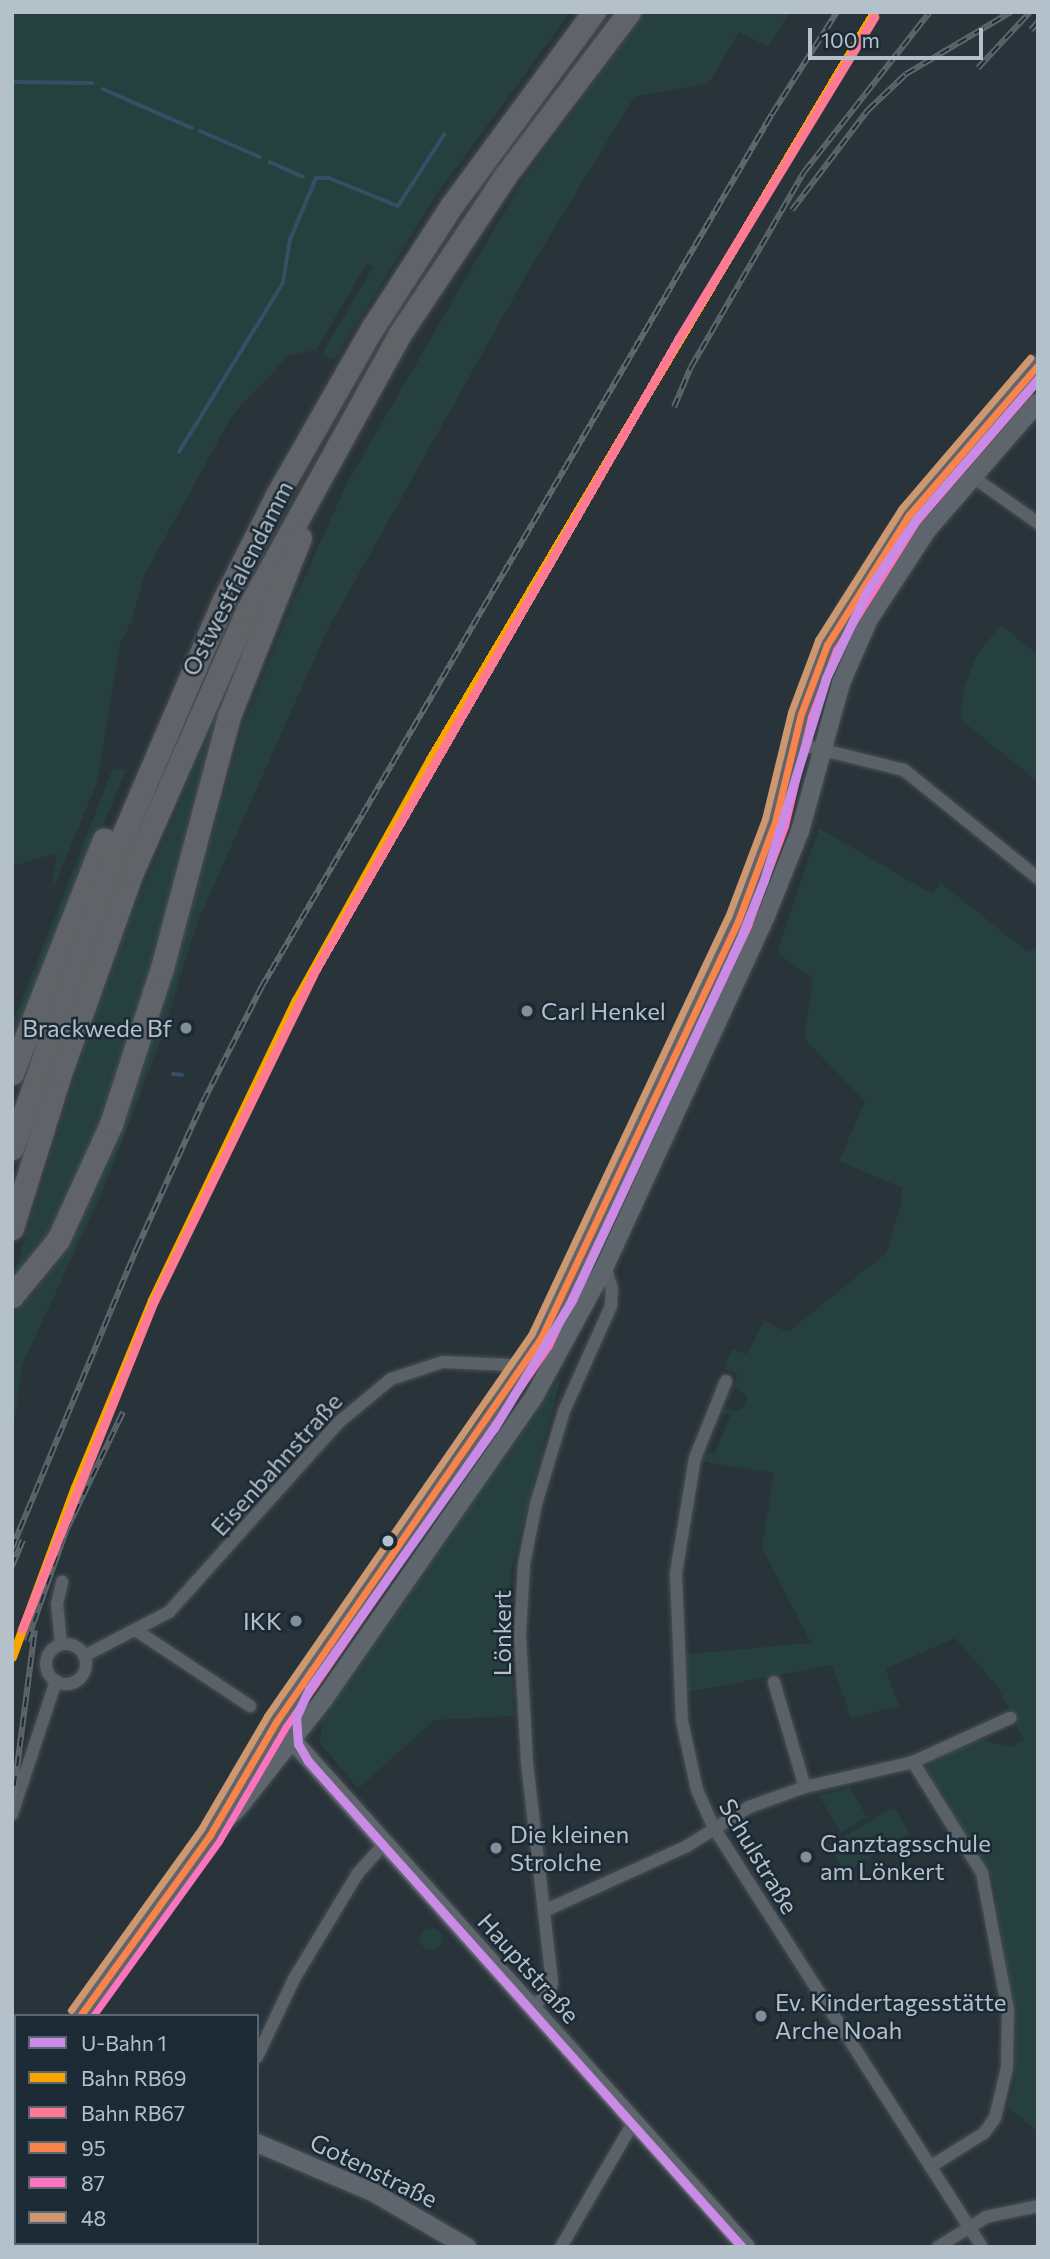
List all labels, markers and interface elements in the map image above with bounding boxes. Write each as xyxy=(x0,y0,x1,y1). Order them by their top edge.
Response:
scale bar xyxy=(812,14,987,58)
text: 100 m xyxy=(821,27,880,52)
street label: Ostwestfalendamm xyxy=(175,476,299,680)
place label: Carl Henkel xyxy=(541,997,666,1025)
marker: Carl Henkel xyxy=(519,1003,535,1019)
place label: Brackwede Bf xyxy=(22,1014,172,1042)
marker: Brackwede Bf xyxy=(178,1020,194,1036)
street label: Eisenbahnstraße xyxy=(204,1387,348,1541)
unlabelled marker xyxy=(381,1534,395,1548)
street label: Lönkert xyxy=(488,1590,516,1676)
place label: IKK xyxy=(243,1607,282,1635)
marker: IKK xyxy=(288,1613,304,1629)
street label: Schulstraße xyxy=(713,1793,805,1919)
place label: Die kleinen Strolche xyxy=(510,1820,629,1876)
place label: Ganztagsschule am Lönkert xyxy=(820,1829,991,1885)
marker: Die kleinen Strolche xyxy=(488,1840,504,1856)
marker: Ganztagsschule am Lönkert xyxy=(798,1849,814,1865)
street label: Hauptstraße xyxy=(472,1907,586,2029)
place label: Ev. Kindertagesstätte Arche Noah xyxy=(775,1988,1006,2044)
marker: Ev. Kindertagesstätte Arche Noah xyxy=(753,2008,769,2024)
legend xyxy=(14,2014,259,2245)
text: U-Bahn 1 xyxy=(81,2030,167,2055)
text: Bahn RB69 xyxy=(81,2065,186,2090)
text: Bahn RB67 xyxy=(81,2100,185,2125)
street label: Gotenstraße xyxy=(306,2127,442,2213)
text: 95 xyxy=(81,2135,106,2160)
text: 87 xyxy=(81,2170,105,2195)
text: 48 xyxy=(81,2205,106,2230)

